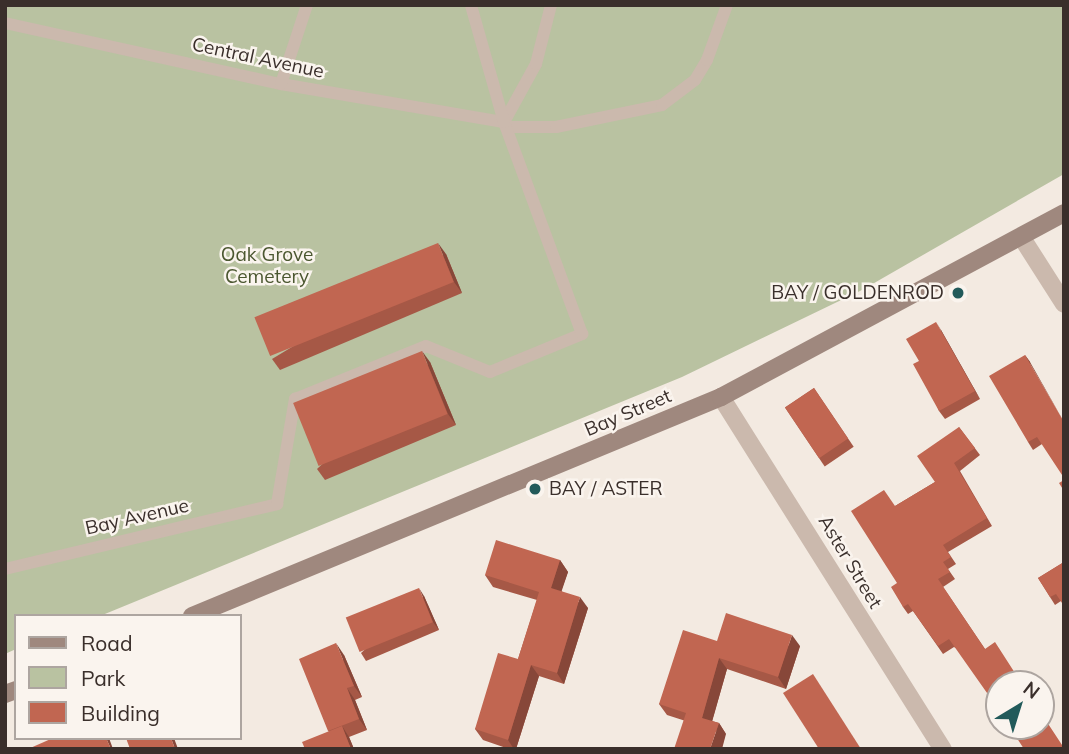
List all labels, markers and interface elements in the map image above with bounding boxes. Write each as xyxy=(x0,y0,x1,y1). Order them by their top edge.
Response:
street label: Central Avenue xyxy=(190,33,326,83)
park label: Oak Grove Cemetery xyxy=(221,244,313,288)
place label: BAY / GOLDENROD xyxy=(771,282,944,304)
marker: BAY / GOLDENROD xyxy=(950,285,966,301)
street label: Bay Street xyxy=(581,385,675,441)
place label: BAY / ASTER xyxy=(549,478,663,500)
marker: BAY / ASTER xyxy=(527,481,543,497)
street label: Bay Avenue xyxy=(83,494,191,540)
street label: Aster Street xyxy=(813,511,887,613)
legend xyxy=(14,614,242,740)
text: Road xyxy=(81,630,132,656)
text: Park xyxy=(81,665,125,691)
north arrow xyxy=(985,670,1055,740)
text: N xyxy=(1019,676,1045,704)
text: Building xyxy=(81,700,160,726)

